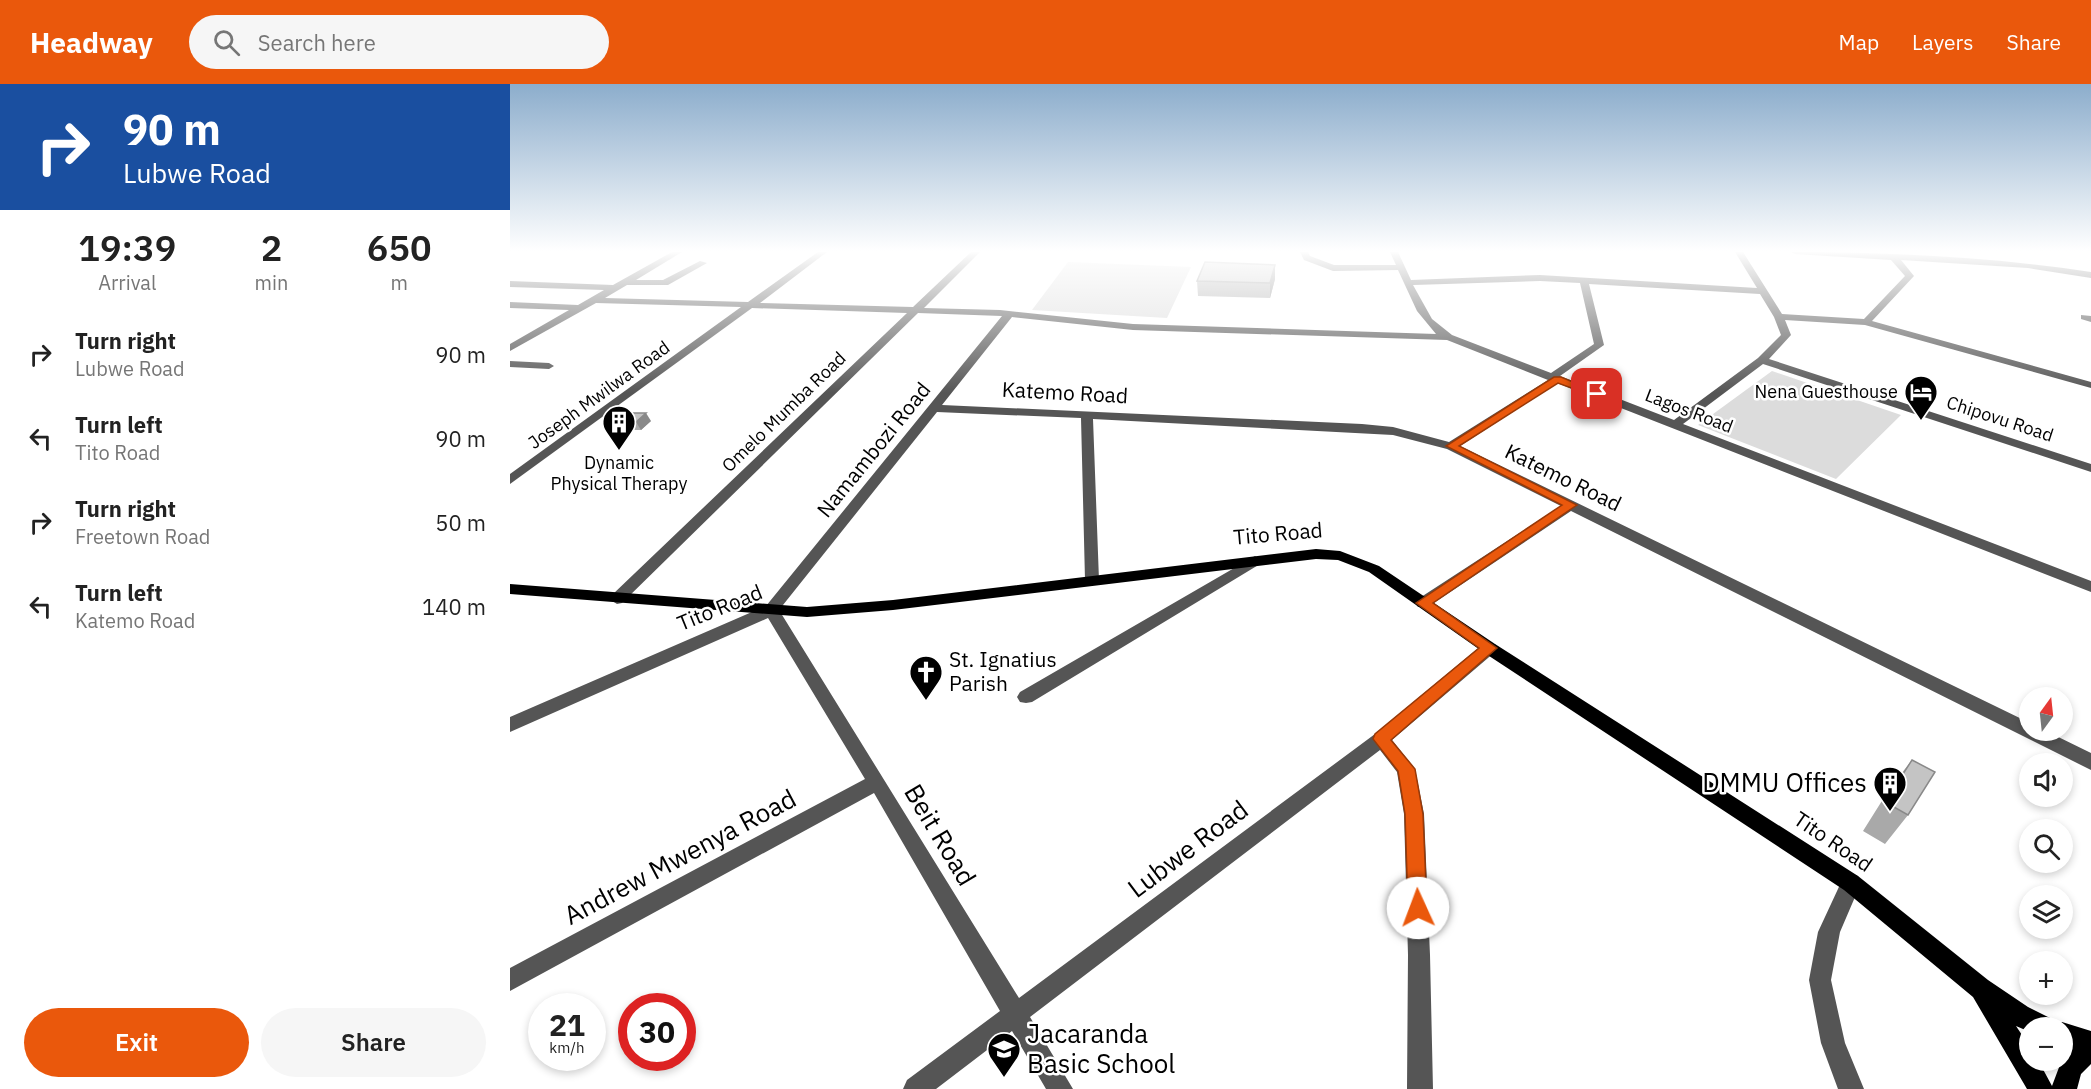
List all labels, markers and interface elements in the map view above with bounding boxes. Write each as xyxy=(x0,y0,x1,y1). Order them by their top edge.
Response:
search box xyxy=(189,15,609,69)
text: Headway xyxy=(30,24,153,61)
icon: search xyxy=(210,26,243,59)
text: Search here xyxy=(258,28,376,57)
text: Map xyxy=(1839,28,1879,56)
text: Layers xyxy=(1912,28,1974,56)
text: Share xyxy=(2007,28,2061,56)
text: 90 m xyxy=(123,102,221,157)
icon: right xyxy=(24,108,102,186)
text: Lubwe Road xyxy=(123,155,271,190)
text: 19:39 xyxy=(78,224,176,271)
text: 2 xyxy=(261,224,282,271)
text: 650 xyxy=(367,224,432,271)
text: Arrival xyxy=(98,269,156,296)
text: min xyxy=(255,269,288,296)
text: m xyxy=(390,269,408,296)
text: Turn right xyxy=(75,326,176,355)
street label: Joseph Mwilwa Road xyxy=(523,335,674,454)
icon: right xyxy=(24,338,57,371)
text: 90 m xyxy=(435,340,486,369)
street label: Omelo Mumba Road xyxy=(717,346,851,477)
text: Lubwe Road xyxy=(75,355,185,382)
pin xyxy=(1571,368,1622,419)
hotel icon: Nena Guesthouse xyxy=(1903,374,1939,421)
street label: Katemo Road xyxy=(1001,375,1129,409)
street label: Namambozi Road xyxy=(810,376,936,523)
icon: arrive xyxy=(1580,377,1613,410)
place label: Nena Guesthouse xyxy=(1755,380,1898,403)
street label: Lagos Road xyxy=(1642,383,1736,438)
street label: Chipovu Road xyxy=(1944,390,2056,447)
building icon: Dynamic Physical Therapy xyxy=(601,404,637,451)
text: Turn left xyxy=(75,410,163,439)
icon: left xyxy=(24,422,57,455)
text: 90 m xyxy=(435,424,486,453)
street label: Katemo Road xyxy=(1501,437,1626,517)
text: Tito Road xyxy=(75,439,160,466)
place label: Dynamic Physical Therapy xyxy=(551,451,687,495)
text: Turn right xyxy=(75,494,176,523)
icon: right xyxy=(24,506,57,539)
text: 50 m xyxy=(435,508,486,537)
street label: Tito Road xyxy=(1232,515,1324,551)
text: Freetown Road xyxy=(75,523,210,550)
street label: Tito Road xyxy=(673,577,766,637)
text: Turn left xyxy=(75,578,163,607)
icon: left xyxy=(24,590,57,623)
text: 140 m xyxy=(422,592,486,621)
text: Katemo Road xyxy=(75,607,195,634)
place label: St. Ignatius Parish xyxy=(949,645,1057,697)
church icon: St. Ignatius Parish xyxy=(908,654,944,701)
north arrow xyxy=(2019,687,2073,741)
map controls xyxy=(2019,687,2073,1071)
button: sound xyxy=(2019,753,2073,807)
place label: DMMU Offices xyxy=(1702,765,1867,799)
building icon: DMMU Offices xyxy=(1872,765,1908,812)
street label: Beit Road xyxy=(897,777,984,892)
street label: Andrew Mwenya Road xyxy=(557,780,802,932)
street label: Lubwe Road xyxy=(1120,792,1255,905)
street label: Tito Road xyxy=(1789,805,1879,878)
button: search xyxy=(2019,819,2073,873)
position arrow xyxy=(1386,876,1450,940)
button: layers xyxy=(2019,885,2073,939)
button: + xyxy=(2019,951,2073,1005)
speed limit sign: 30 xyxy=(618,993,696,1071)
text: 21 xyxy=(549,1005,585,1044)
button: Exit xyxy=(24,1008,249,1077)
button: Share xyxy=(261,1008,486,1077)
place label: Jacaranda Basic School xyxy=(1027,1016,1175,1080)
button: − xyxy=(2019,1017,2073,1071)
school or university icon: Jacaranda Basic School xyxy=(986,1031,1022,1078)
text: km/h xyxy=(549,1038,585,1057)

